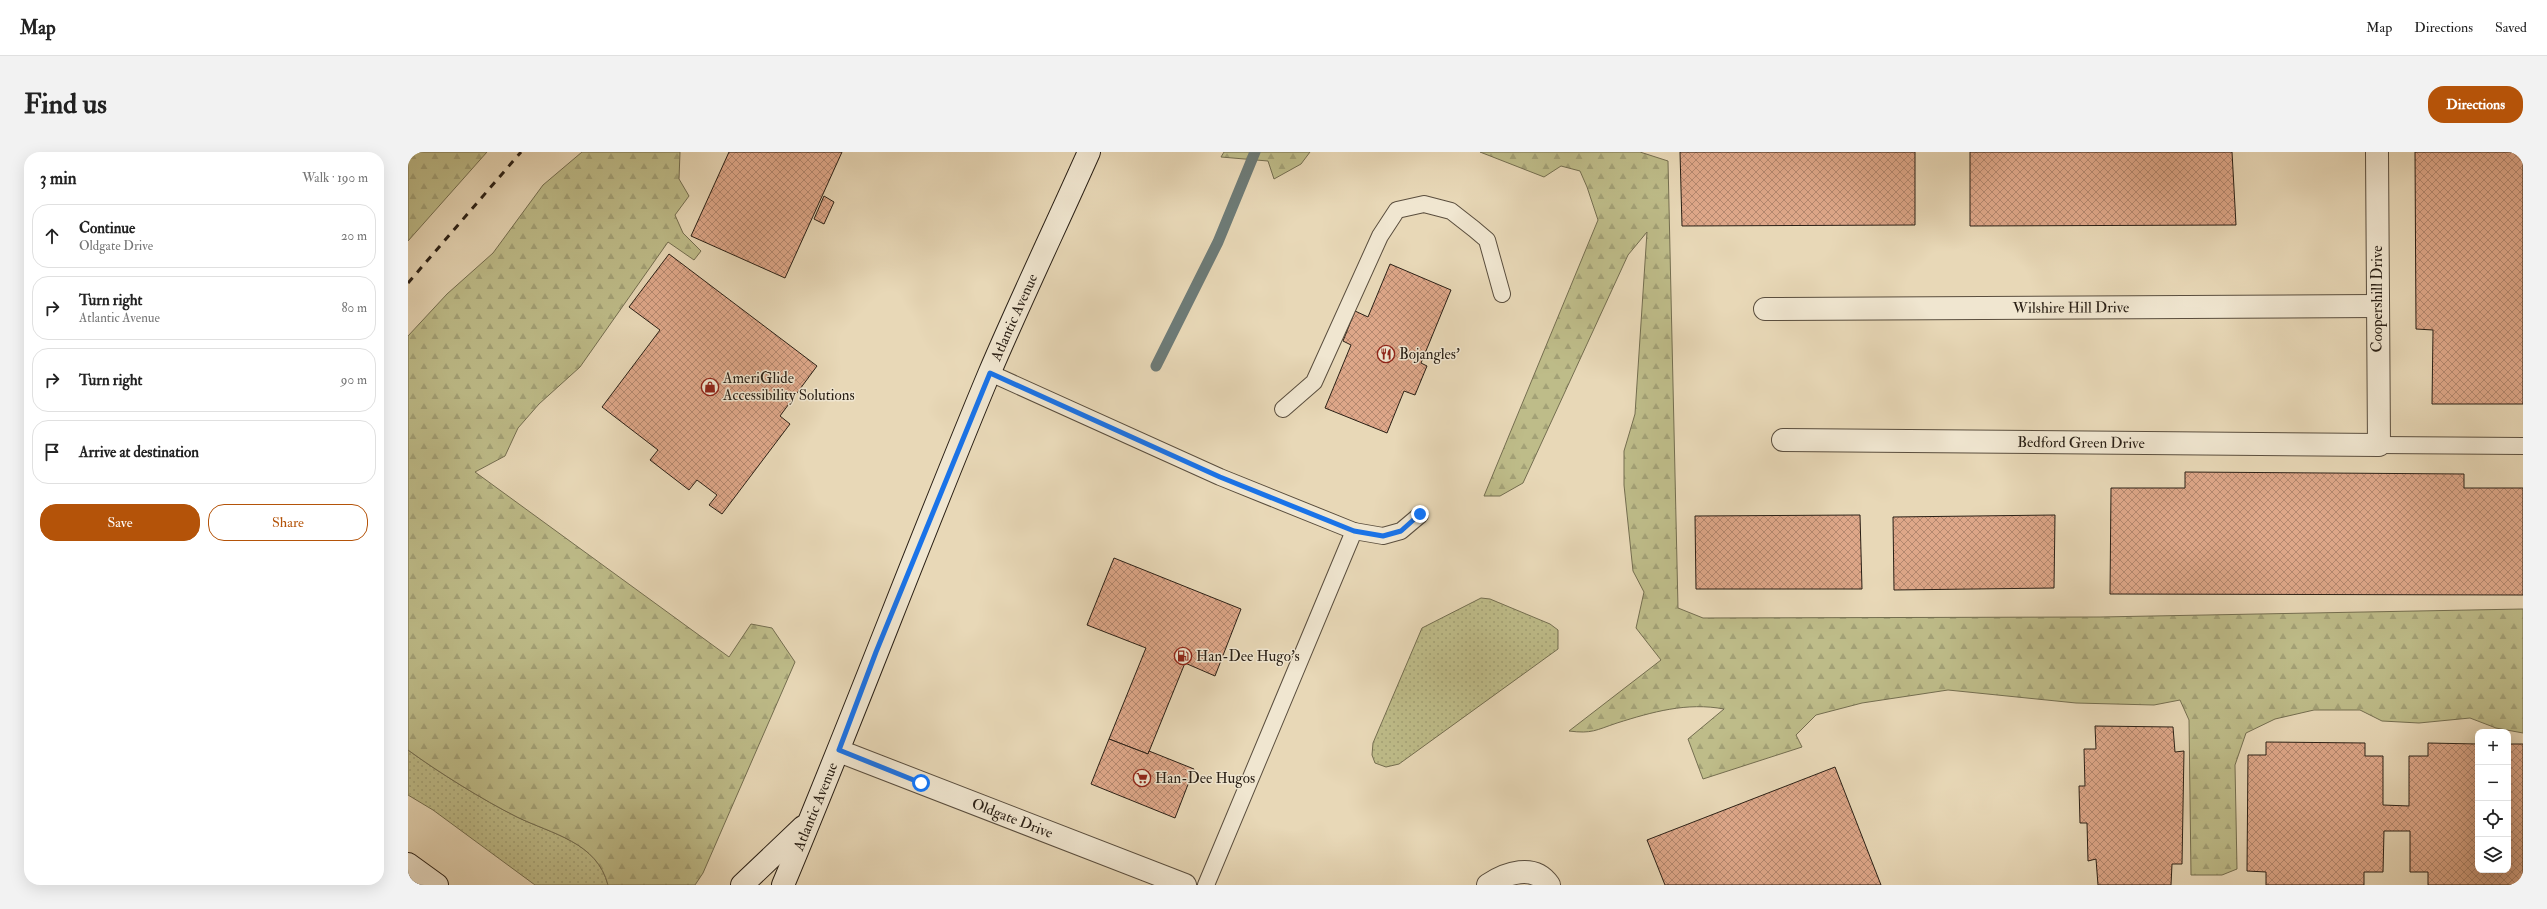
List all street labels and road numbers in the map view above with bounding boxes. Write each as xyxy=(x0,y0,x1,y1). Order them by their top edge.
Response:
street label: Coopershill Drive xyxy=(2368,245,2388,353)
street label: Atlantic Avenue xyxy=(986,271,1042,365)
street label: Wilshire Hill Drive xyxy=(2012,298,2129,318)
street label: Bedford Green Drive xyxy=(2017,433,2145,453)
street label: Atlantic Avenue xyxy=(789,760,842,854)
street label: Oldgate Drive xyxy=(969,794,1056,843)

